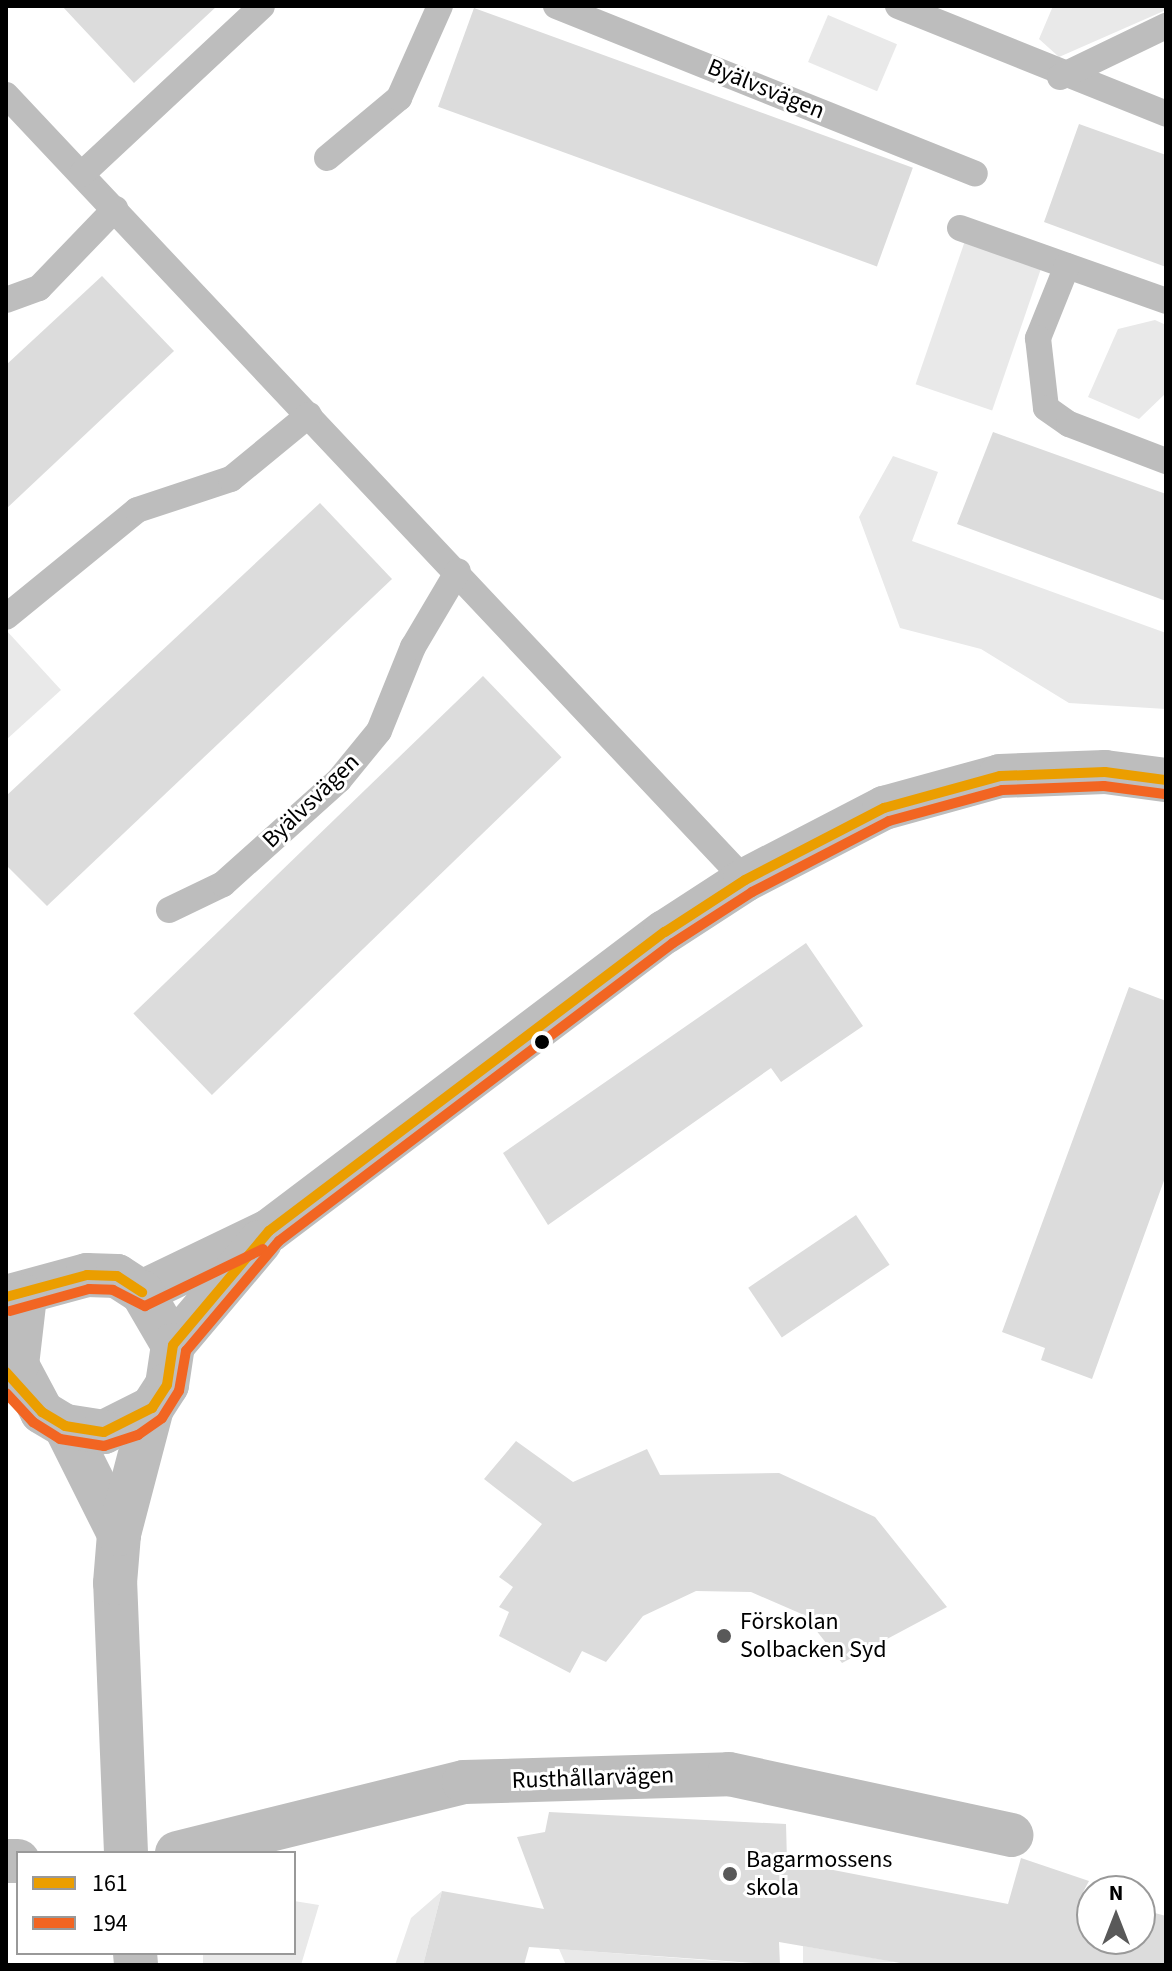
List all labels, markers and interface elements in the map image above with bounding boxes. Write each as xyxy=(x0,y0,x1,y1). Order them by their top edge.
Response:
street label: Byälvsvägen xyxy=(703,52,829,126)
street label: Byälvsvägen xyxy=(257,748,365,854)
unlabelled marker xyxy=(534,1034,550,1050)
place label: Förskolan Solbacken Syd xyxy=(740,1608,886,1664)
marker: Förskolan Solbacken Syd xyxy=(715,1627,733,1645)
street label: Rusthållarvägen xyxy=(511,1761,675,1795)
place label: Bagarmossens skola xyxy=(746,1846,892,1902)
legend xyxy=(16,1851,296,1955)
marker: Bagarmossens skola xyxy=(721,1865,739,1883)
text: 161 xyxy=(92,1866,128,1901)
north arrow xyxy=(1076,1875,1156,1955)
text: N xyxy=(1109,1877,1123,1909)
text: 194 xyxy=(92,1906,128,1941)

